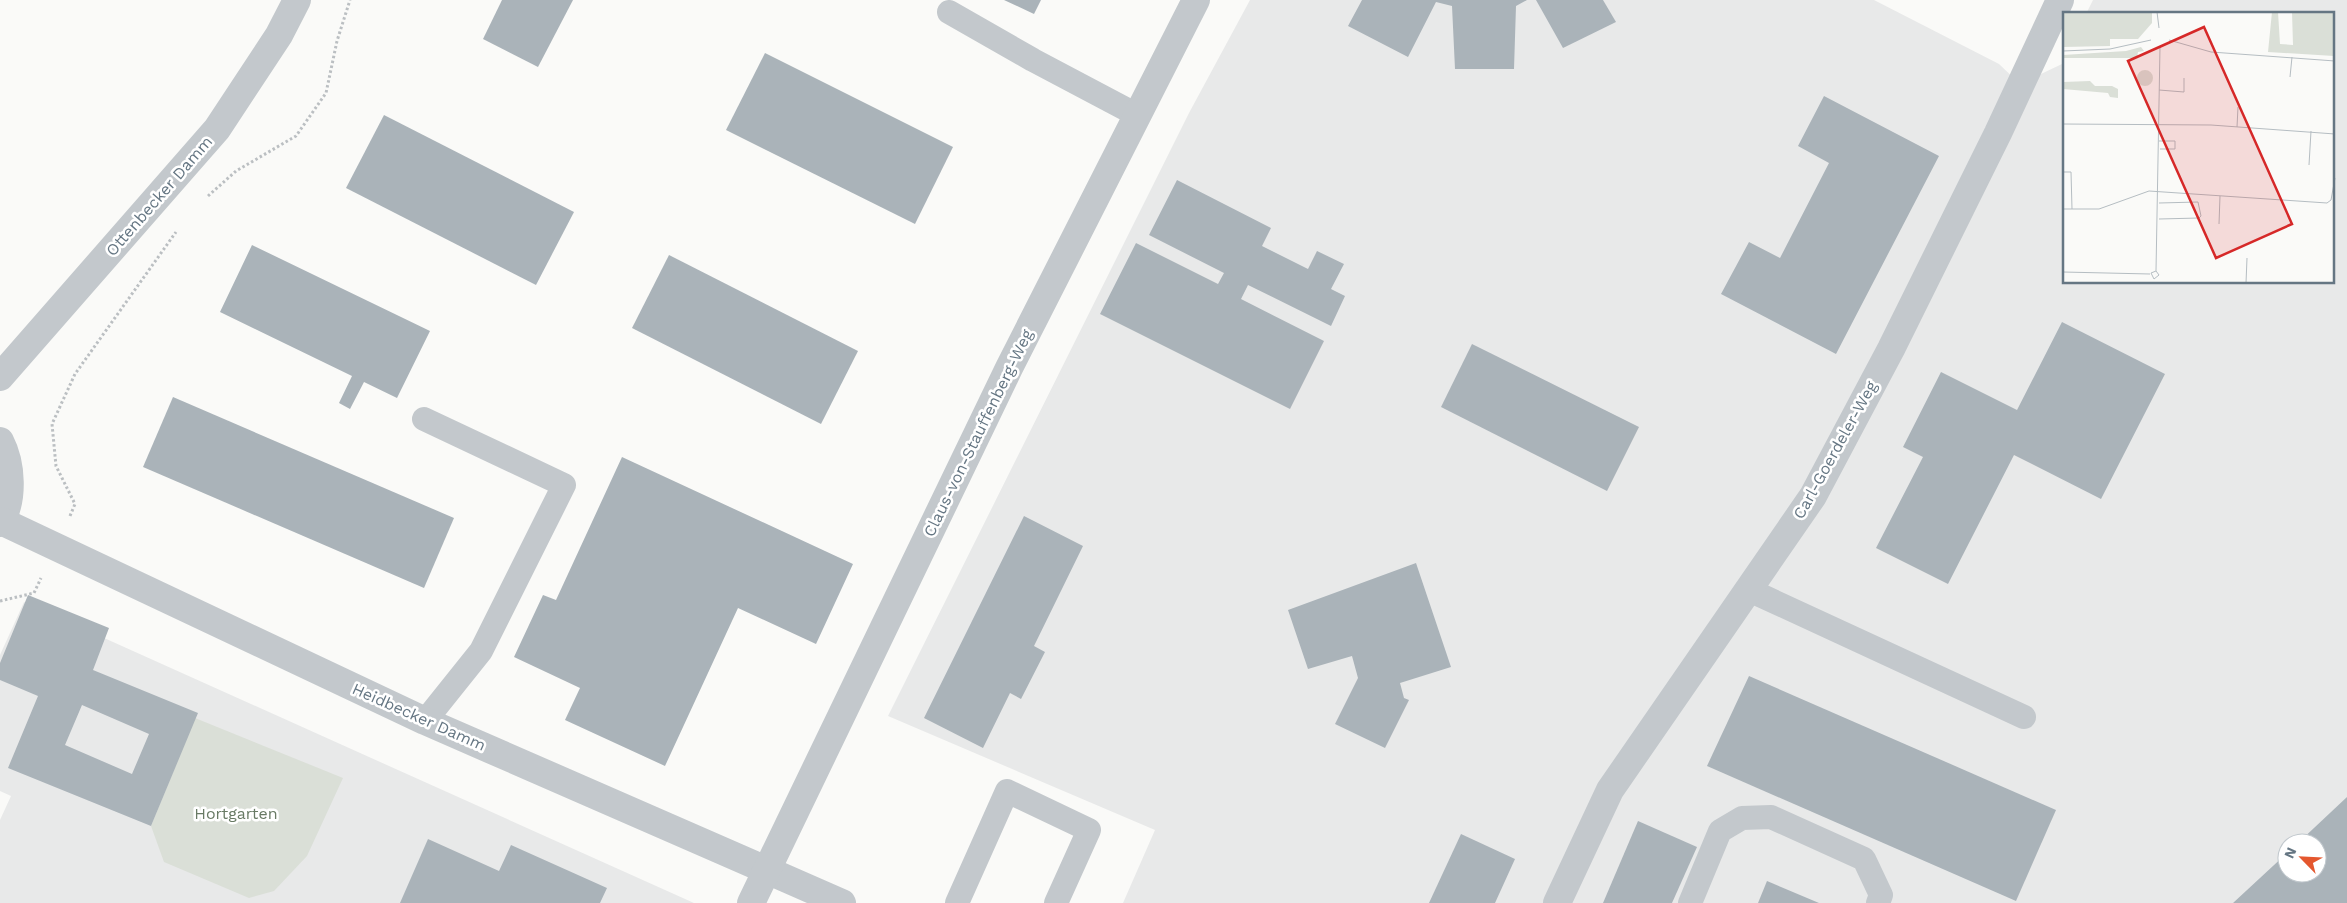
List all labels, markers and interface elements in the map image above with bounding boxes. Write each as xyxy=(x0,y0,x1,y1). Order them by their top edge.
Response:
inset map xyxy=(2063,12,2334,284)
street label: Ottenbecker Damm xyxy=(102,132,216,260)
street label: Claus-von-Stauffenberg-Weg xyxy=(919,326,1037,540)
street label: Carl-Goerdeler-Weg xyxy=(1789,377,1881,522)
street label: Heidbecker Damm xyxy=(349,679,489,755)
park label: Hortgarten xyxy=(194,804,278,823)
north arrow xyxy=(2277,833,2327,883)
text: N xyxy=(2281,845,2300,861)

